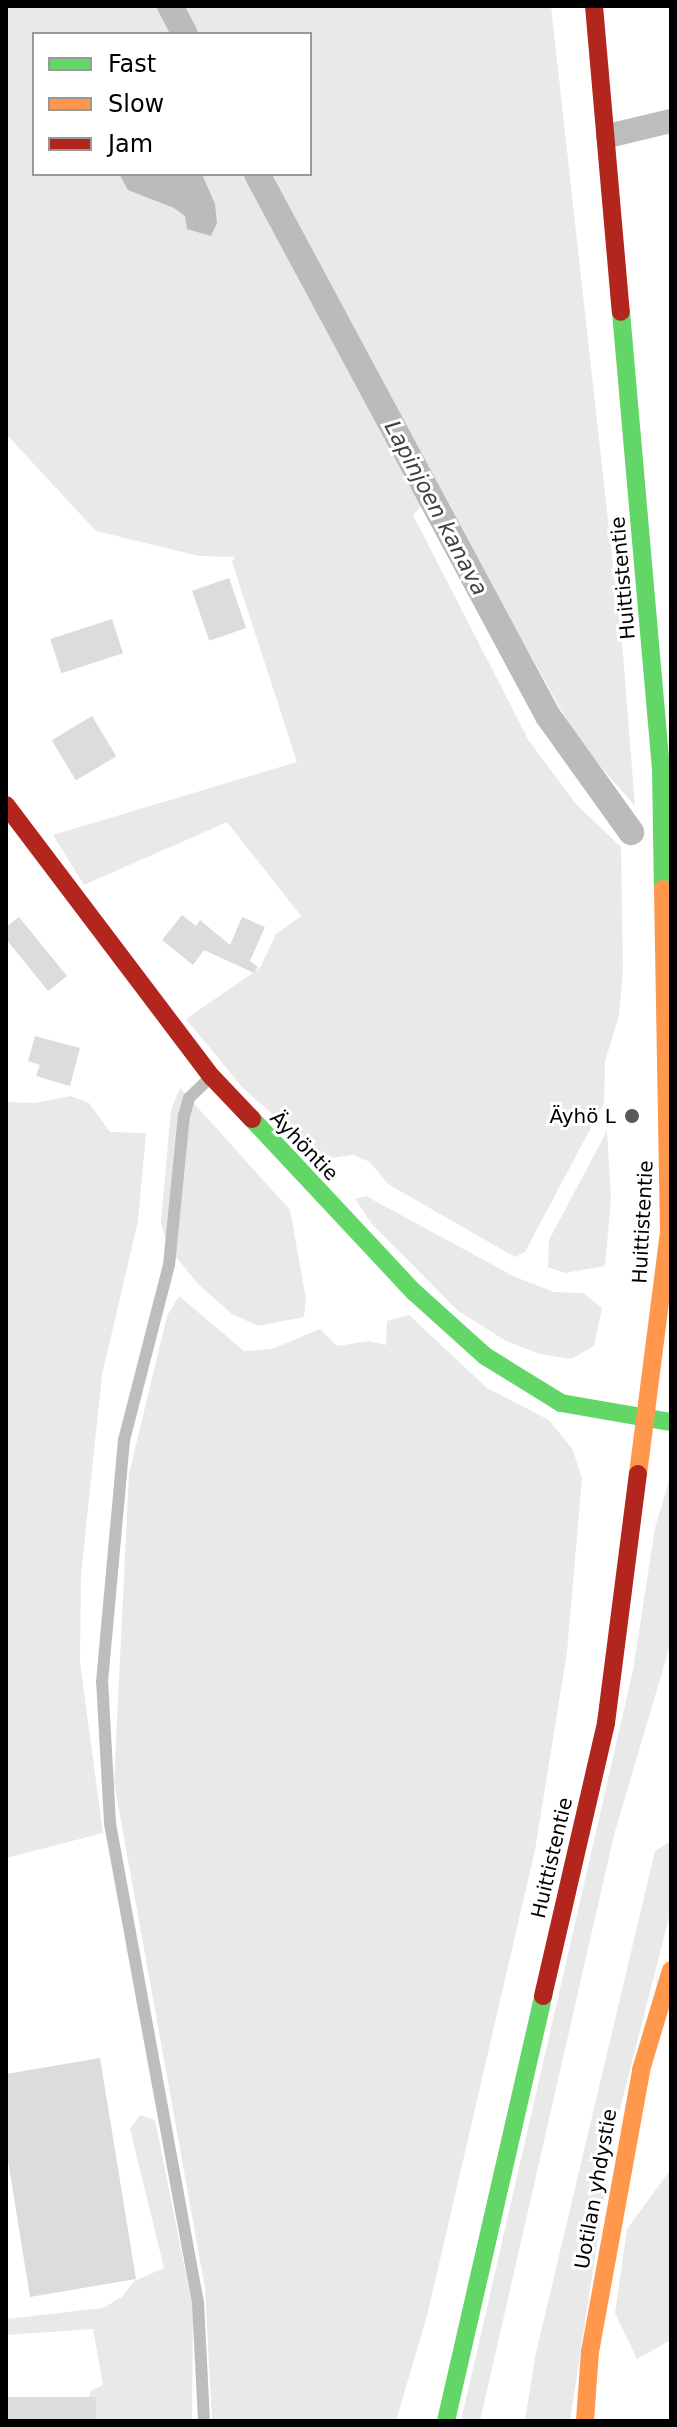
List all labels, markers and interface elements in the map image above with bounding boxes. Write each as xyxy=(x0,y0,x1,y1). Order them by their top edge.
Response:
legend xyxy=(32,32,312,176)
text: Fast xyxy=(108,50,156,78)
text: Slow xyxy=(108,90,164,118)
text: Jam xyxy=(108,130,153,158)
water label: Lapinjoen kanava xyxy=(379,416,493,600)
street label: Huittistentie xyxy=(606,515,640,641)
place label: Äyhö L xyxy=(549,1104,616,1128)
street label: Äyhöntie xyxy=(265,1106,343,1186)
marker: Äyhö L xyxy=(623,1107,641,1125)
street label: Huittistentie xyxy=(628,1160,658,1284)
street label: Huittistentie xyxy=(526,1795,578,1921)
street label: Uotilan yhdystie xyxy=(570,2107,622,2271)

